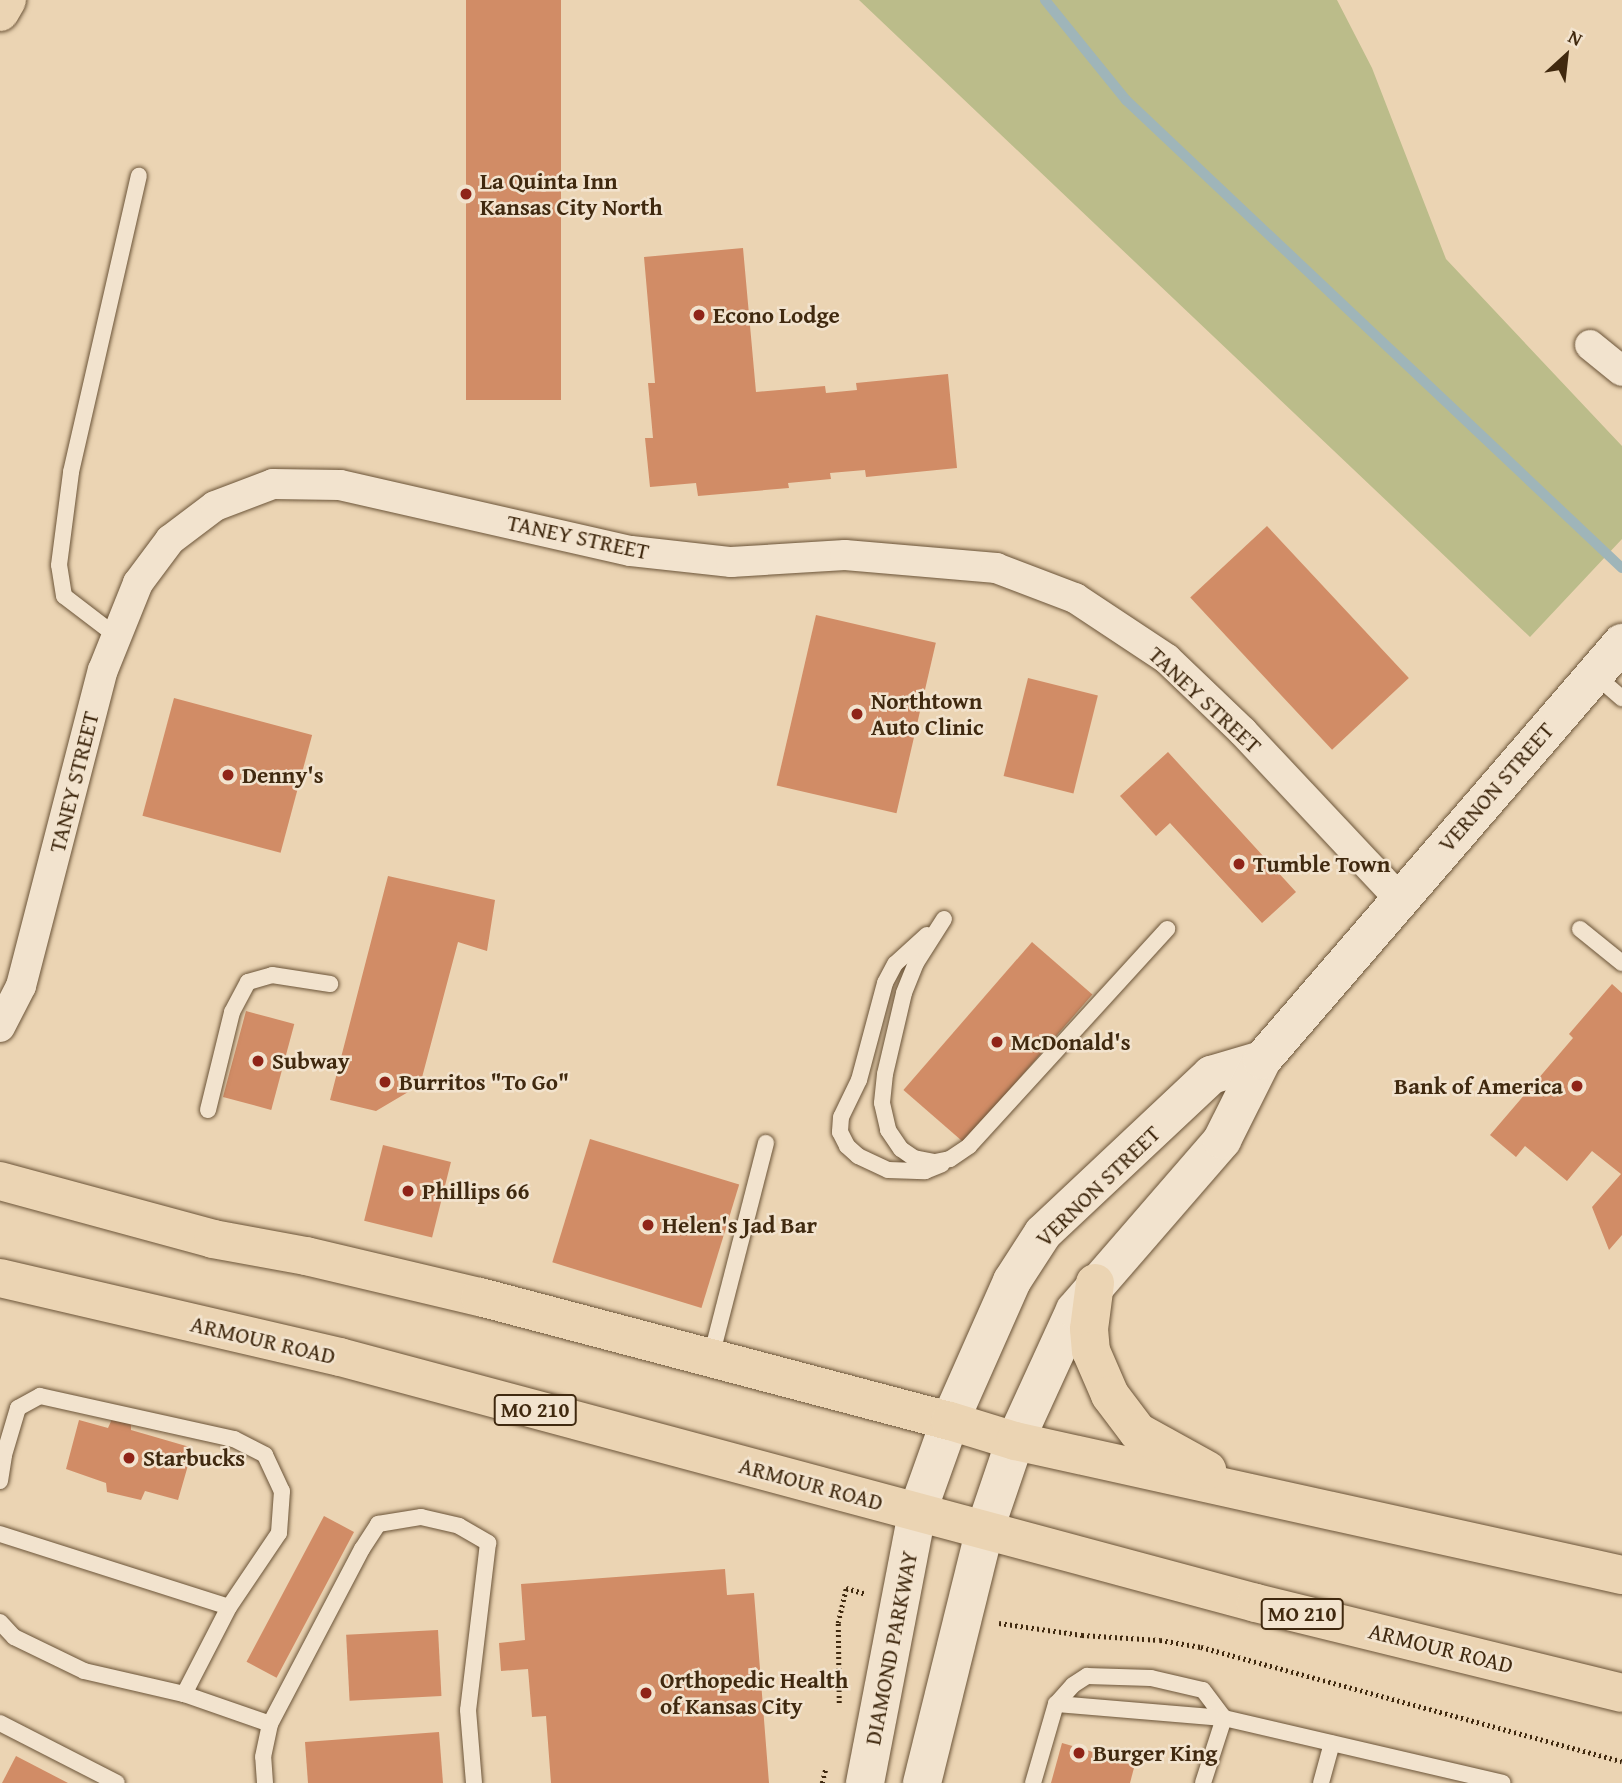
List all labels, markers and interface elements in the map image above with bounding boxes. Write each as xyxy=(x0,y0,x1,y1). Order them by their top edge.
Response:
north arrow xyxy=(1531,21,1601,91)
text: N xyxy=(1564,22,1588,53)
place label: La Quinta Inn Kansas City North xyxy=(480,167,663,221)
marker: La Quinta Inn Kansas City North xyxy=(458,186,474,202)
place label: Econo Lodge xyxy=(713,301,840,329)
marker: Econo Lodge xyxy=(691,307,707,323)
street label: TANEY STREET xyxy=(504,508,652,566)
street label: TANEY STREET xyxy=(1143,641,1267,759)
place label: Northtown Auto Clinic xyxy=(871,687,984,741)
marker: Northtown Auto Clinic xyxy=(849,706,865,722)
street label: TANEY STREET xyxy=(43,709,105,855)
street label: VERNON STREET xyxy=(1432,717,1560,857)
place label: Denny's xyxy=(242,761,324,789)
marker: Denny's xyxy=(220,767,236,783)
place label: Tumble Town xyxy=(1253,850,1390,878)
marker: Tumble Town xyxy=(1231,856,1247,872)
place label: McDonald's xyxy=(1011,1028,1131,1056)
marker: McDonald's xyxy=(989,1034,1005,1050)
place label: Subway xyxy=(272,1047,350,1075)
marker: Subway xyxy=(250,1053,266,1069)
place label: Burritos "To Go" xyxy=(399,1068,569,1096)
place label: Bank of America xyxy=(1394,1072,1563,1100)
marker: Burritos "To Go" xyxy=(377,1074,393,1090)
marker: Bank of America xyxy=(1569,1078,1585,1094)
street label: VERNON STREET xyxy=(1030,1120,1166,1252)
place label: Phillips 66 xyxy=(422,1177,529,1205)
marker: Phillips 66 xyxy=(400,1183,416,1199)
place label: Helen's Jad Bar xyxy=(662,1211,817,1239)
marker: Helen's Jad Bar xyxy=(640,1217,656,1233)
street label: ARMOUR ROAD xyxy=(188,1310,338,1370)
road number: MO 210 xyxy=(493,1392,577,1428)
place label: Starbucks xyxy=(143,1444,245,1472)
marker: Starbucks xyxy=(121,1450,137,1466)
street label: ARMOUR ROAD xyxy=(736,1452,886,1516)
street label: DIAMOND PARKWAY xyxy=(859,1549,923,1747)
road number: MO 210 xyxy=(1260,1596,1344,1632)
street label: ARMOUR ROAD xyxy=(1366,1617,1516,1679)
place label: Orthopedic Health of Kansas City xyxy=(660,1666,848,1720)
marker: Orthopedic Health of Kansas City xyxy=(638,1685,654,1701)
place label: Burger King xyxy=(1093,1739,1217,1767)
marker: Burger King xyxy=(1071,1745,1087,1761)

